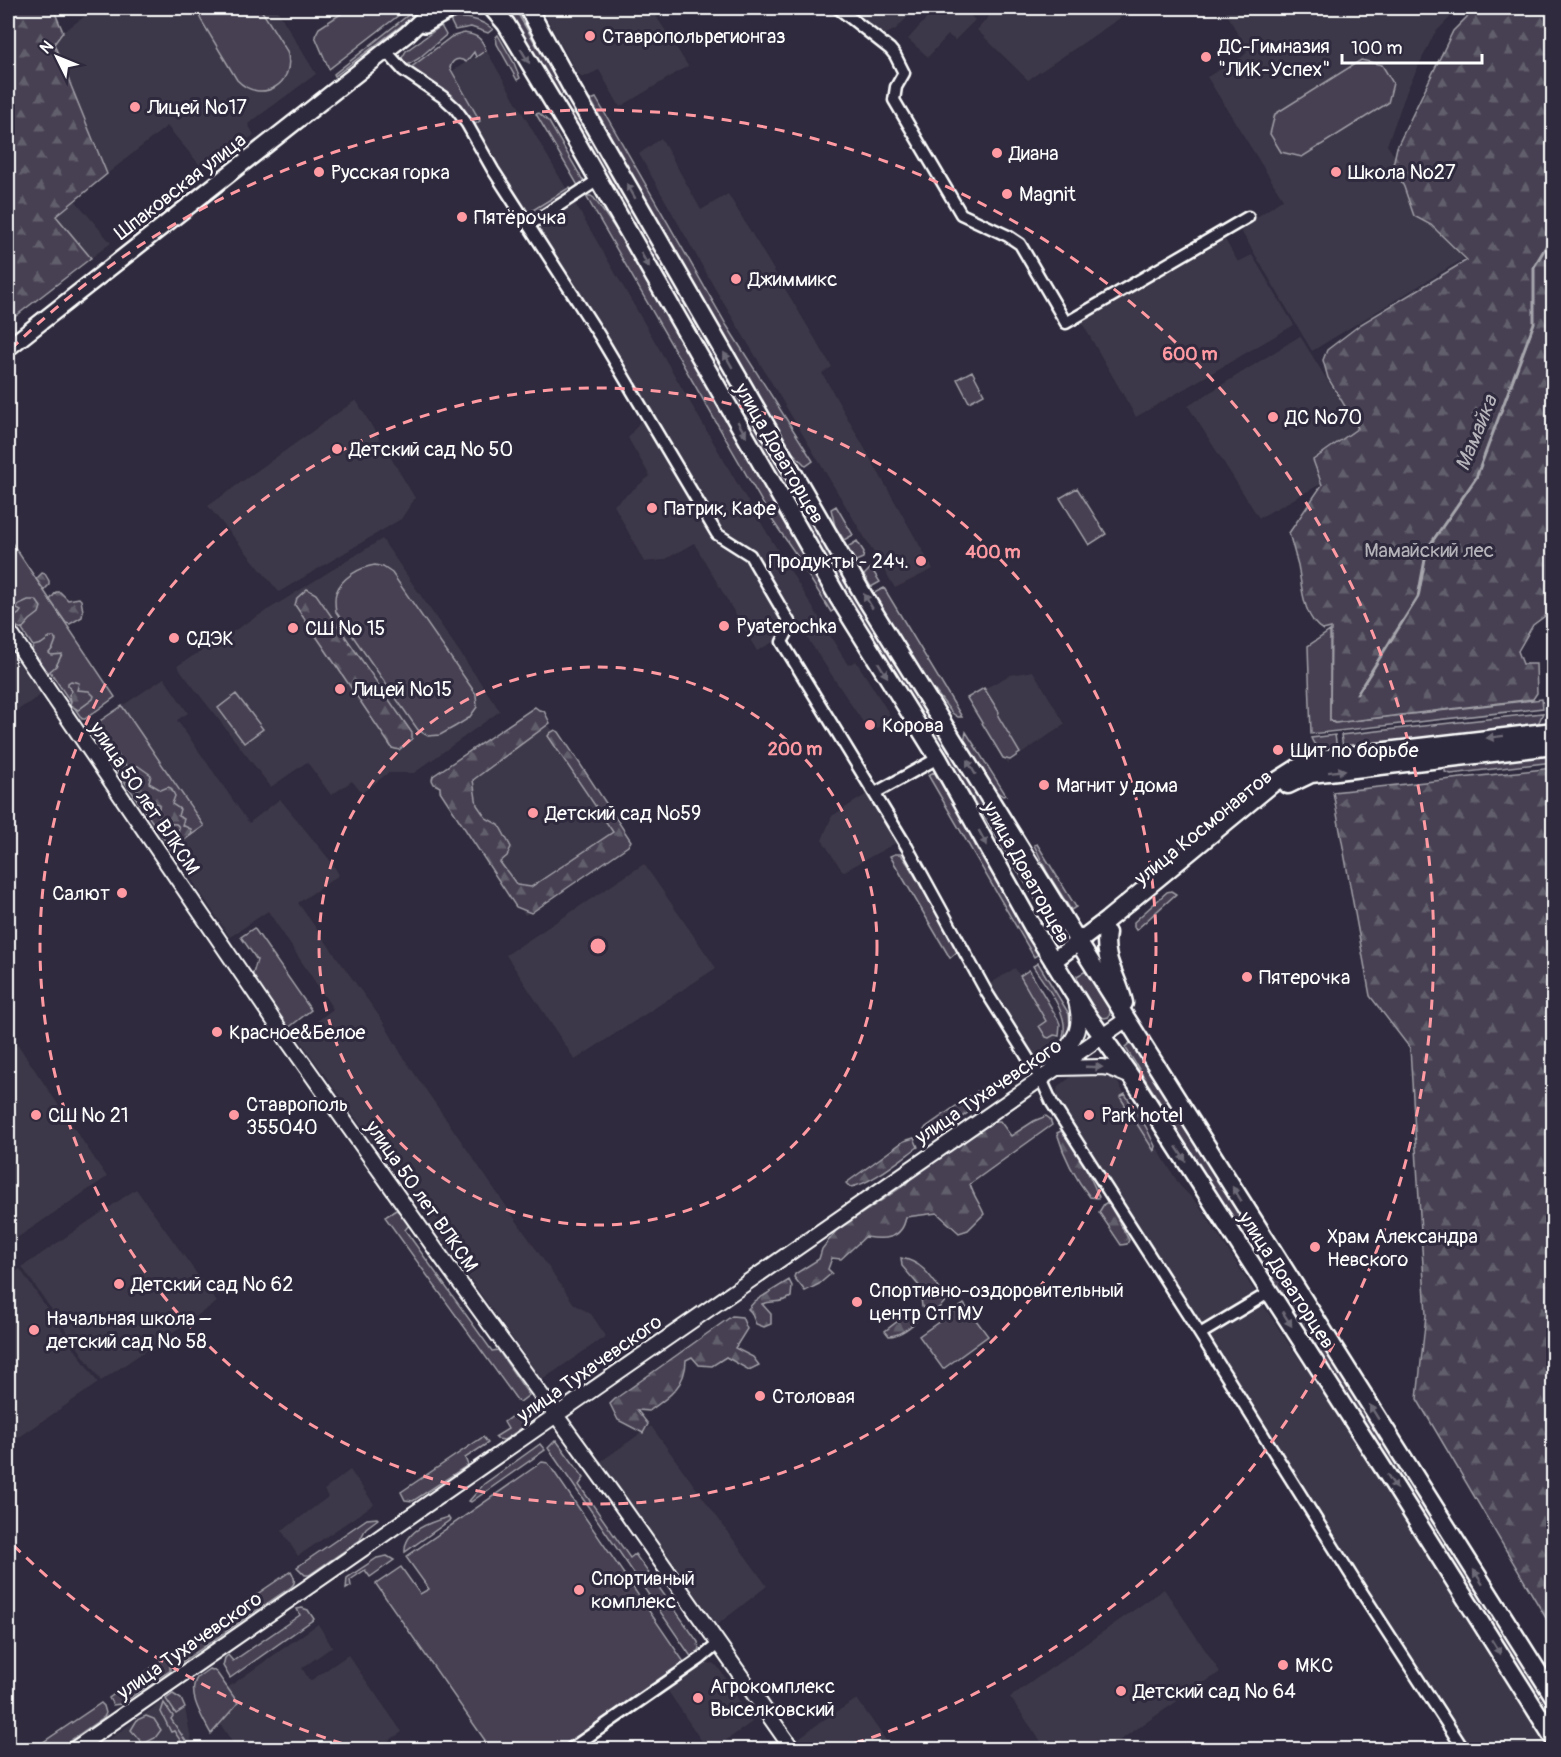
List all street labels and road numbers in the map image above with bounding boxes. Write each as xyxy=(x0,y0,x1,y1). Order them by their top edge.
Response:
street label: Шпаковская улица xyxy=(110,127,251,246)
street label: улица Доваторцев xyxy=(729,378,830,528)
street label: улица 50 лет ВЛКСМ xyxy=(84,716,205,880)
street label: улица Космонавтов xyxy=(1129,764,1277,891)
street label: улица Доваторцев xyxy=(977,796,1076,948)
street label: улица Тухачевского xyxy=(909,1033,1067,1150)
street label: улица 50 лет ВЛКСМ xyxy=(359,1115,483,1277)
street label: улица Доваторцев xyxy=(1232,1206,1340,1354)
street label: улица Тухачевского xyxy=(511,1309,667,1428)
street label: улица Тухачевского xyxy=(111,1586,267,1705)

